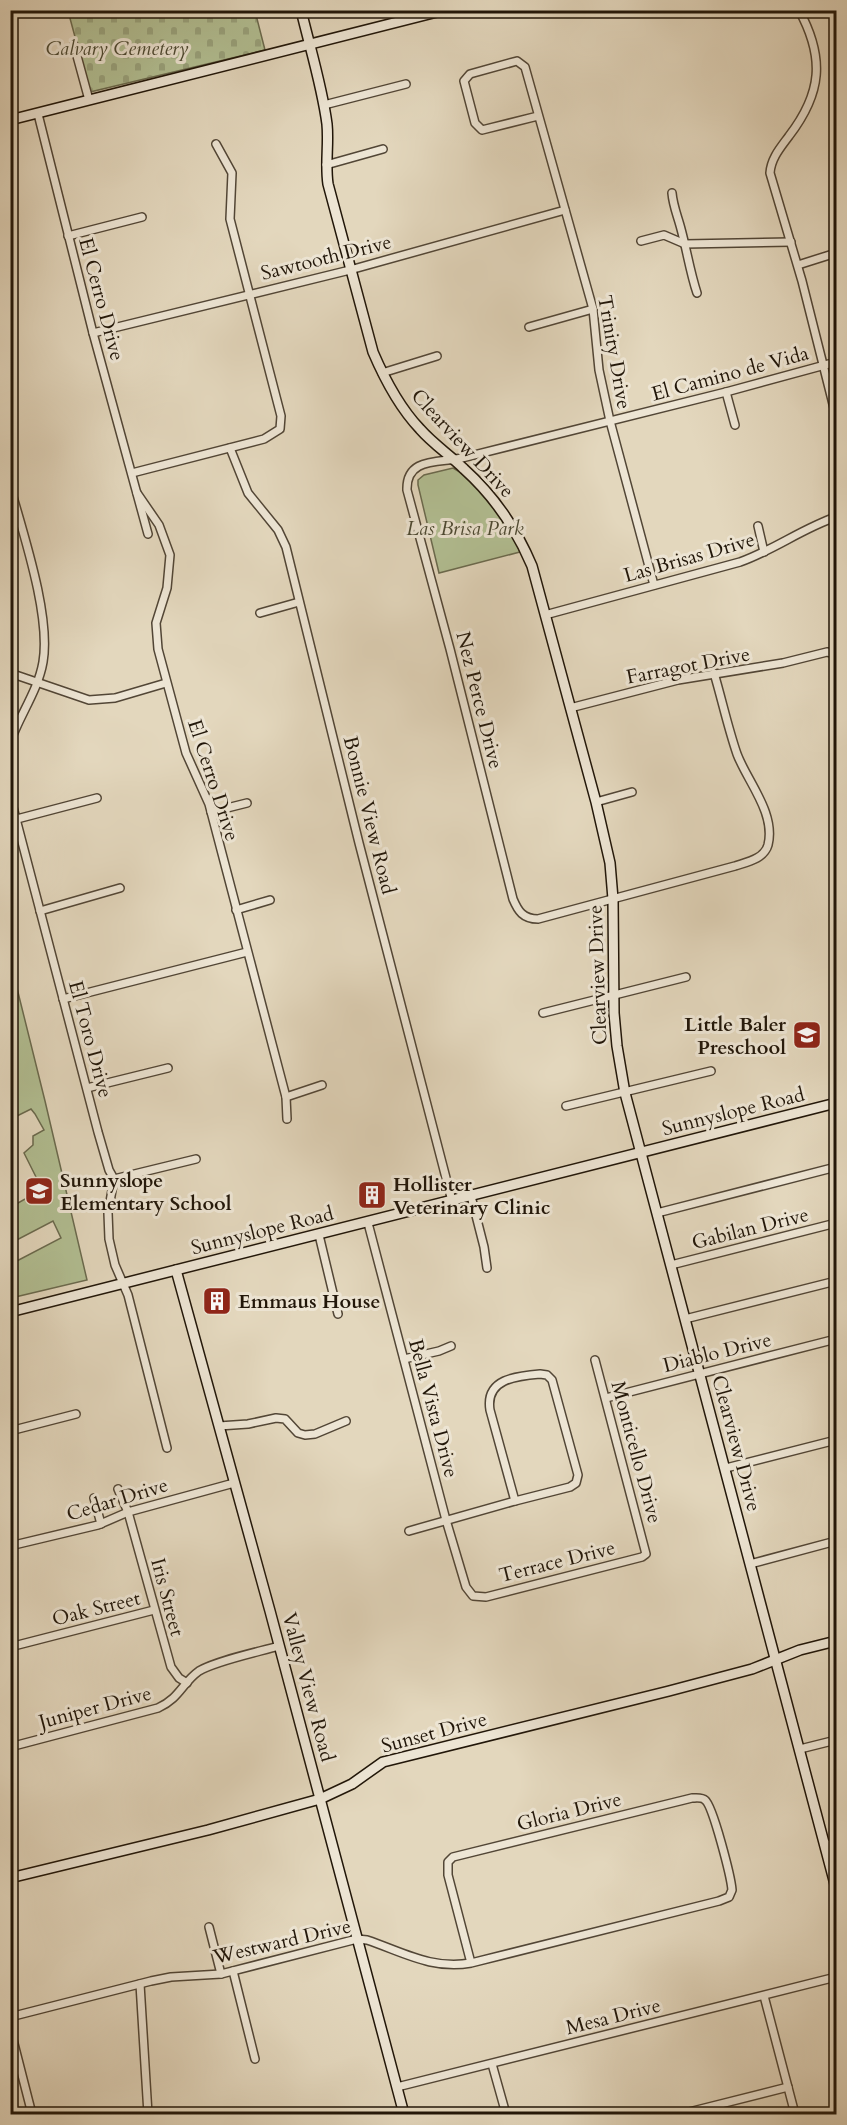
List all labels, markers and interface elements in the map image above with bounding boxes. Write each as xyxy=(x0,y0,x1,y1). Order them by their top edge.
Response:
park label: Calvary Cemetery xyxy=(46,35,189,62)
street label: Sawtooth Drive xyxy=(258,228,394,287)
street label: El Cerro Drive xyxy=(72,235,131,364)
street label: Trinity Drive xyxy=(591,293,638,411)
street label: El Camino de Vida xyxy=(649,339,812,407)
street label: Clearview Drive xyxy=(405,383,520,504)
park label: Las Brisa Park xyxy=(406,515,524,542)
street label: Las Brisas Drive xyxy=(620,526,758,589)
street label: Nez Perce Drive xyxy=(449,629,510,772)
street label: Farragot Drive xyxy=(624,640,752,691)
street label: El Cerro Drive xyxy=(181,716,246,844)
street label: Bonnie View Road xyxy=(337,733,402,897)
street label: Clearview Drive xyxy=(582,905,613,1045)
street label: El Toro Drive xyxy=(62,978,119,1101)
place label: Little Baler Preschool xyxy=(684,1011,787,1061)
school or university icon: Little Baler Preschool xyxy=(791,1019,823,1051)
street label: Sunnyslope Road xyxy=(659,1081,808,1142)
place label: Sunnyslope Elementary School xyxy=(60,1167,232,1217)
place label: Hollister Veterinary Clinic xyxy=(393,1171,550,1221)
school or university icon: Sunnyslope Elementary School xyxy=(23,1175,55,1207)
building icon: Hollister Veterinary Clinic xyxy=(356,1179,388,1211)
street label: Sunnyslope Road xyxy=(188,1200,337,1261)
street label: Gabilan Drive xyxy=(689,1201,811,1256)
building icon: Emmaus House xyxy=(201,1285,233,1317)
place label: Emmaus House xyxy=(238,1288,380,1315)
street label: Diablo Drive xyxy=(660,1326,774,1379)
street label: Bella Vista Drive xyxy=(402,1336,465,1480)
street label: Clearview Drive xyxy=(705,1372,768,1514)
street label: Monticello Drive xyxy=(605,1378,668,1526)
street label: Cedar Drive xyxy=(63,1471,171,1528)
street label: Terrace Drive xyxy=(496,1534,618,1589)
street label: Iris Street xyxy=(144,1555,191,1640)
street label: Oak Street xyxy=(49,1584,144,1632)
street label: Valley View Road xyxy=(276,1610,341,1765)
street label: Juniper Drive xyxy=(33,1679,154,1736)
street label: Sunset Drive xyxy=(378,1705,490,1760)
street label: Gloria Drive xyxy=(514,1785,624,1838)
street label: Westward Drive xyxy=(210,1913,354,1971)
street label: Mesa Drive xyxy=(563,1992,663,2041)

